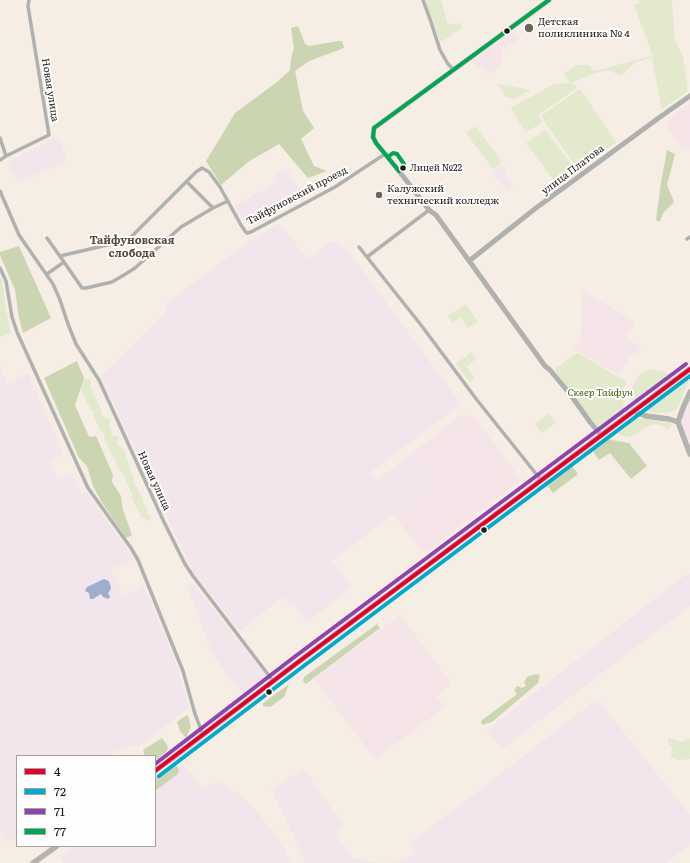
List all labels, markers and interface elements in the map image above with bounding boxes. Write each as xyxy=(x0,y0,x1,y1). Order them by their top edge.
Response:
place label: Детская поликлиника № 4 xyxy=(538,16,630,40)
marker: Детская поликлиника № 4 xyxy=(523,22,535,34)
unlabelled marker xyxy=(502,26,512,36)
street label: Новая улица xyxy=(39,57,61,123)
street label: улица Платова xyxy=(539,143,607,197)
marker: Лицей №22 xyxy=(398,163,408,173)
place label: Лицей №22 xyxy=(410,163,462,173)
street label: Тайфуновский проезд xyxy=(245,164,349,228)
place label: Калужский технический колледж xyxy=(387,183,499,206)
marker: Калужский технический колледж xyxy=(374,190,384,200)
district label: Тайфуновская слобода xyxy=(89,234,175,260)
park label: Сквер Тайфун xyxy=(567,387,633,399)
street label: Новая улица xyxy=(135,449,173,513)
unlabelled marker xyxy=(479,525,489,535)
unlabelled marker xyxy=(264,687,274,697)
legend xyxy=(16,755,156,847)
text: 4 xyxy=(54,762,61,780)
text: 72 xyxy=(54,782,66,800)
text: 71 xyxy=(54,802,65,820)
text: 77 xyxy=(54,822,66,840)

